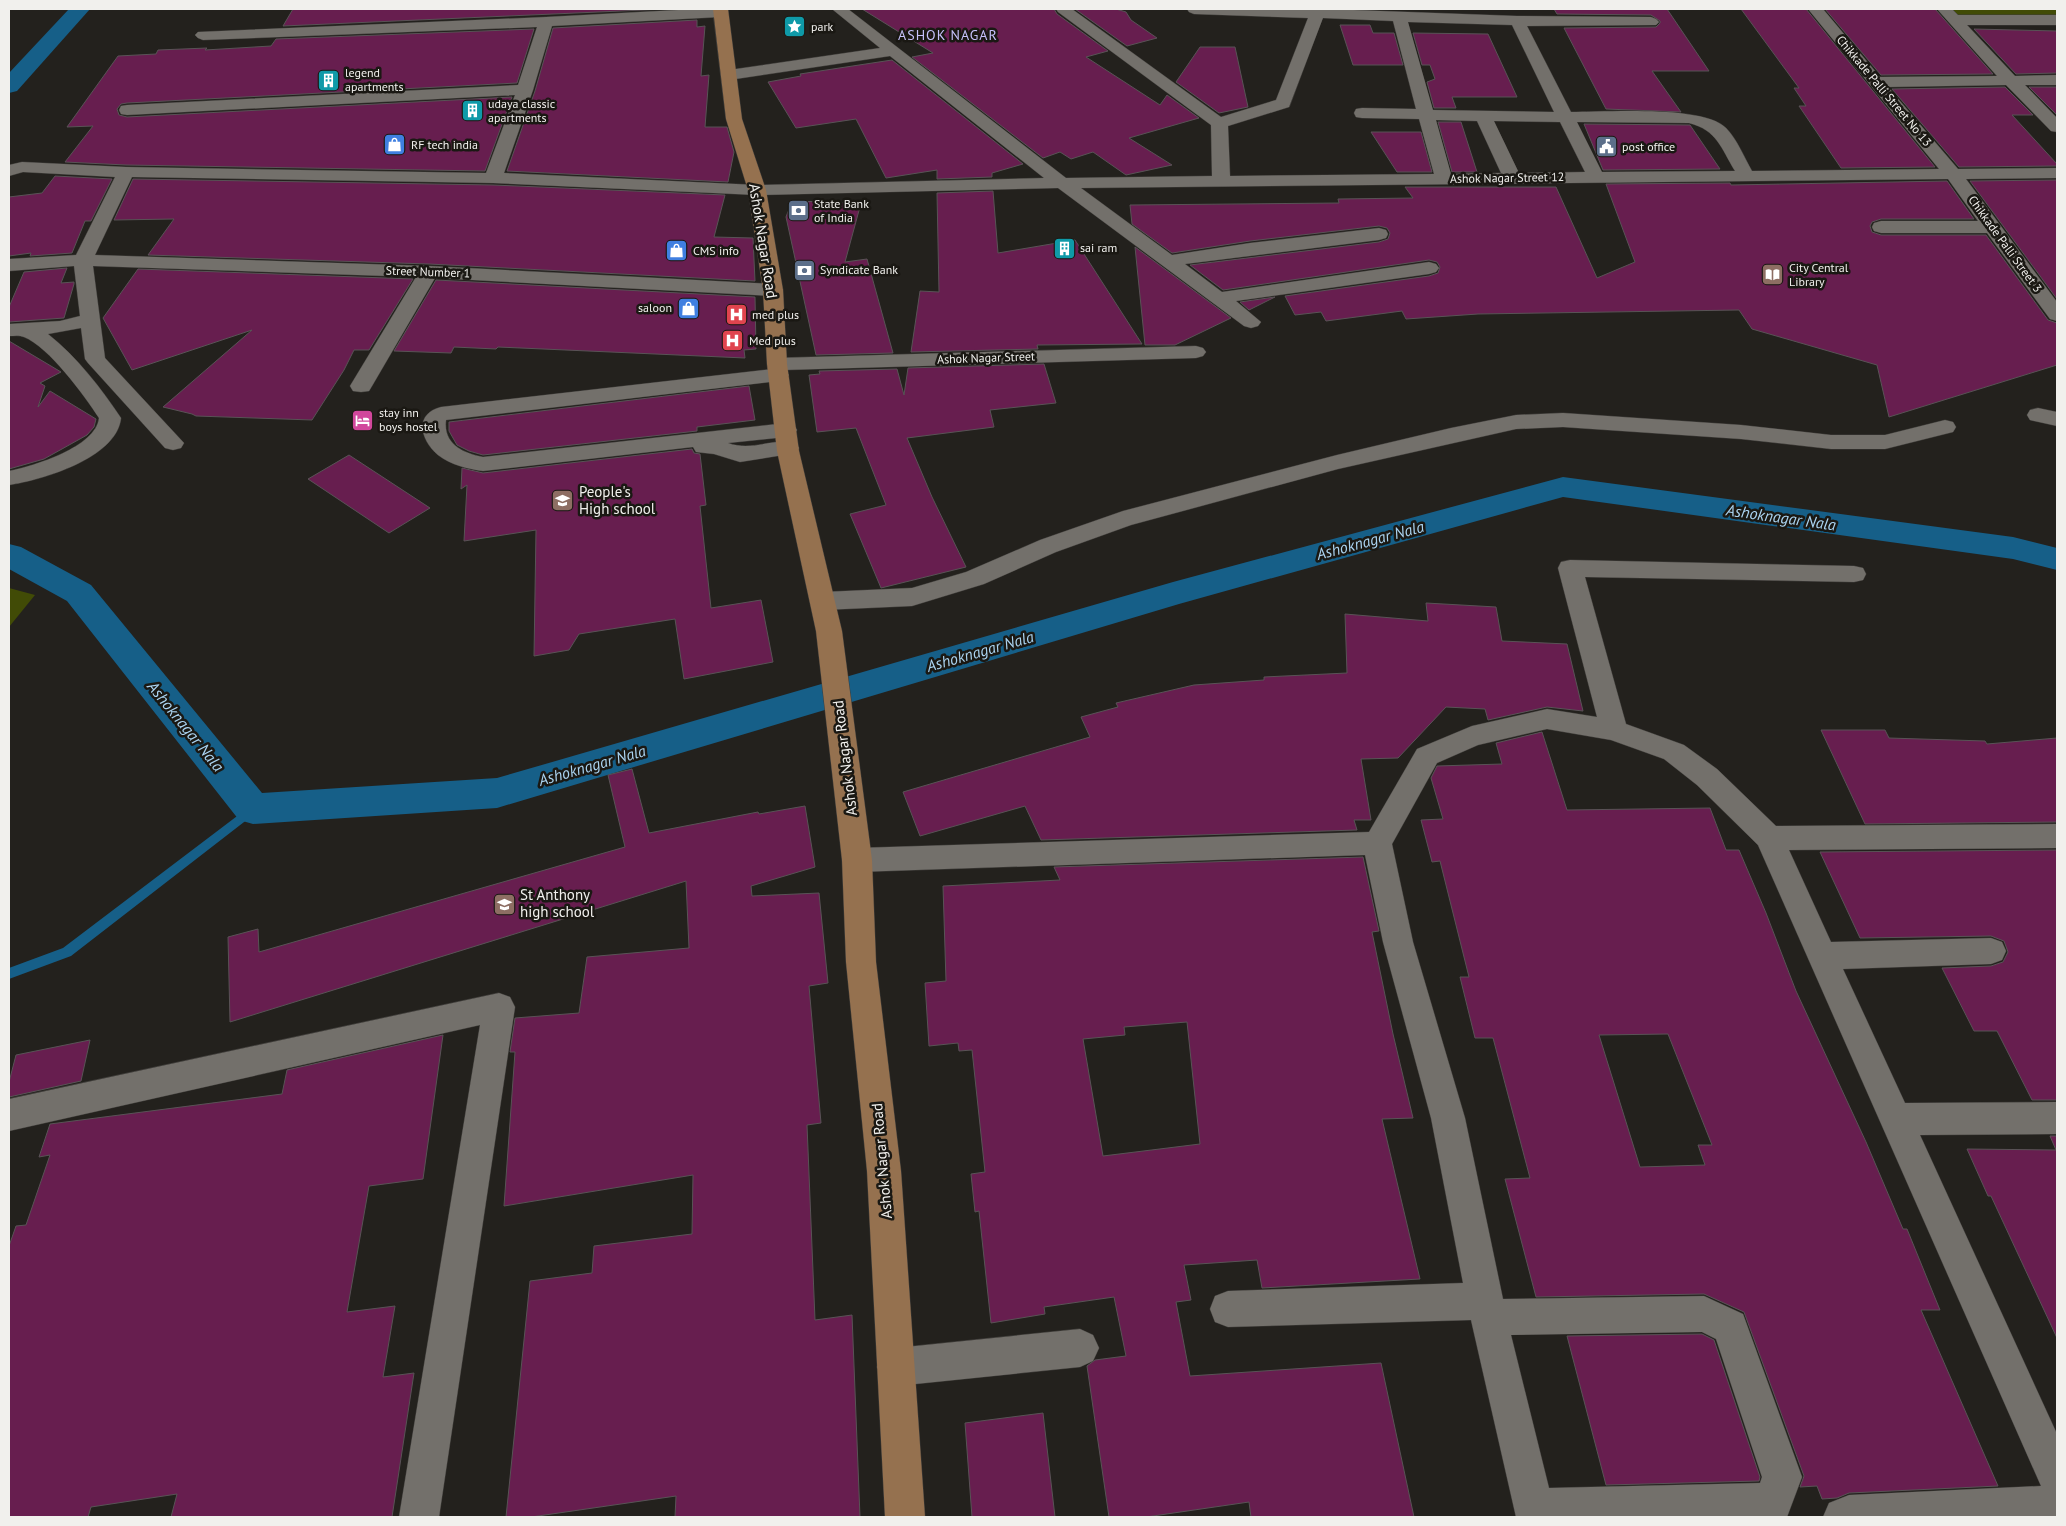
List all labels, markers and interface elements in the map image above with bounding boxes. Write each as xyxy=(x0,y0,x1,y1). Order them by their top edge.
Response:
place icon: park xyxy=(783,15,807,39)
place label: park xyxy=(811,19,834,34)
district label: ASHOK NAGAR xyxy=(898,26,998,44)
street label: Chikkade Palli Street No 13 xyxy=(1834,32,1935,149)
place label: legend apartments xyxy=(345,65,403,94)
building icon: legend apartments xyxy=(317,68,341,92)
place label: udaya classic apartments xyxy=(488,96,556,125)
building icon: udaya classic apartments xyxy=(460,99,484,123)
shop icon: RF tech india xyxy=(383,133,407,157)
public building icon: post office xyxy=(1594,135,1618,159)
place label: RF tech india xyxy=(411,137,478,152)
place label: post office xyxy=(1622,139,1675,154)
street label: Ashok Nagar Street 12 xyxy=(1450,169,1564,186)
street label: Ashok Nagar Road xyxy=(745,182,782,300)
street label: Chikkade Palli Street 3 xyxy=(1965,192,2046,295)
place label: State Bank of India xyxy=(814,196,869,225)
bank icon: State Bank of India xyxy=(786,199,810,223)
building icon: sai ram xyxy=(1052,236,1076,260)
shop icon: CMS info xyxy=(665,239,689,263)
place label: sai ram xyxy=(1080,240,1117,255)
place label: CMS info xyxy=(693,243,739,258)
bank icon: Syndicate Bank xyxy=(792,258,816,282)
place label: City Central Library xyxy=(1789,260,1849,289)
place label: Syndicate Bank xyxy=(820,262,898,277)
street label: Street Number 1 xyxy=(386,263,471,280)
library icon: City Central Library xyxy=(1761,263,1785,287)
shop icon: saloon xyxy=(676,296,700,320)
place label: saloon xyxy=(638,300,672,315)
hospital icon: med plus xyxy=(724,303,748,327)
place label: med plus xyxy=(752,307,799,322)
hospital icon: Med plus xyxy=(721,329,745,353)
place label: Med plus xyxy=(749,333,796,348)
street label: Ashok Nagar Street xyxy=(937,348,1035,367)
place label: stay inn boys hostel xyxy=(379,405,438,434)
hotel icon: stay inn boys hostel xyxy=(351,408,375,432)
place label: People's High school xyxy=(579,482,656,518)
school or university icon: People's High school xyxy=(551,489,575,513)
water label: Ashoknagar Nala xyxy=(1724,499,1837,535)
water label: Ashoknagar Nala xyxy=(1313,516,1426,564)
water label: Ashoknagar Nala xyxy=(923,626,1036,676)
water label: Ashoknagar Nala xyxy=(143,676,229,775)
street label: Ashok Nagar Road xyxy=(828,699,861,817)
water label: Ashoknagar Nala xyxy=(535,740,648,790)
place label: St Anthony high school xyxy=(520,885,595,921)
school or university icon: St Anthony high school xyxy=(492,892,516,916)
street label: Ashok Nagar Road xyxy=(867,1102,896,1220)

